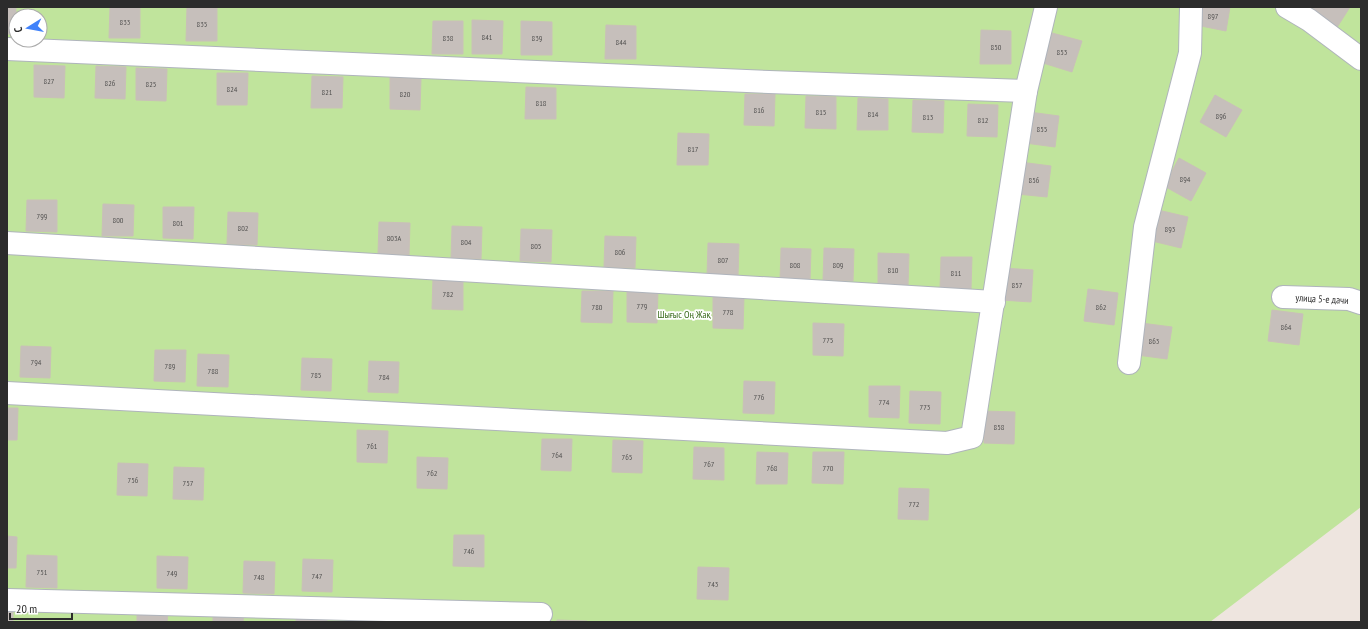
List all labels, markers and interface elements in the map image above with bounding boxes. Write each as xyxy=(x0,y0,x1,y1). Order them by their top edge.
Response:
north arrow xyxy=(8,8,48,48)
house number: 897 xyxy=(1208,11,1219,21)
house number: 833 xyxy=(120,17,131,27)
house number: 835 xyxy=(197,19,207,29)
text: С xyxy=(11,26,26,34)
house number: 841 xyxy=(482,32,493,42)
house number: 838 xyxy=(443,33,454,43)
house number: 839 xyxy=(532,33,543,43)
house number: 844 xyxy=(616,37,627,47)
house number: 850 xyxy=(991,42,1002,52)
house number: 853 xyxy=(1057,47,1068,57)
house number: 827 xyxy=(44,76,55,86)
house number: 826 xyxy=(105,78,116,88)
house number: 825 xyxy=(146,79,156,89)
house number: 824 xyxy=(227,84,238,94)
house number: 821 xyxy=(322,87,333,97)
house number: 820 xyxy=(400,89,411,99)
house number: 818 xyxy=(536,98,547,108)
house number: 816 xyxy=(754,105,765,115)
house number: 815 xyxy=(816,107,826,117)
house number: 814 xyxy=(868,109,879,119)
house number: 896 xyxy=(1216,111,1227,121)
house number: 813 xyxy=(923,112,934,122)
house number: 812 xyxy=(978,115,989,125)
house number: 855 xyxy=(1037,124,1047,134)
house number: 817 xyxy=(688,144,699,154)
house number: 894 xyxy=(1180,174,1191,184)
house number: 856 xyxy=(1029,175,1040,185)
house number: 799 xyxy=(37,211,48,221)
house number: 800 xyxy=(113,215,124,225)
house number: 801 xyxy=(173,218,184,228)
house number: 802 xyxy=(238,223,249,233)
house number: 893 xyxy=(1165,224,1176,234)
house number: 803А xyxy=(387,233,402,243)
house number: 804 xyxy=(461,237,472,247)
house number: 805 xyxy=(531,241,541,251)
house number: 806 xyxy=(615,247,626,257)
house number: 807 xyxy=(718,255,729,265)
house number: 808 xyxy=(790,260,801,270)
house number: 809 xyxy=(833,260,844,270)
house number: 810 xyxy=(888,265,899,275)
house number: 811 xyxy=(951,268,962,278)
house number: 857 xyxy=(1012,280,1023,290)
house number: 782 xyxy=(443,289,454,299)
street label: улица 5-е дачи xyxy=(1295,291,1349,307)
house number: 779 xyxy=(637,301,648,311)
house number: 780 xyxy=(592,302,603,312)
house number: 862 xyxy=(1096,302,1107,312)
house number: 778 xyxy=(723,307,734,317)
park label: Шығыс Оң Жақ xyxy=(657,308,711,321)
house number: 864 xyxy=(1281,322,1292,332)
house number: 775 xyxy=(823,335,833,345)
house number: 863 xyxy=(1149,336,1160,346)
house number: 794 xyxy=(31,357,42,367)
house number: 789 xyxy=(165,361,176,371)
house number: 788 xyxy=(208,366,219,376)
house number: 785 xyxy=(311,370,321,380)
house number: 784 xyxy=(379,372,390,382)
house number: 776 xyxy=(754,392,765,402)
house number: 774 xyxy=(879,397,890,407)
house number: 773 xyxy=(920,402,931,412)
house number: 858 xyxy=(994,422,1005,432)
house number: 761 xyxy=(367,441,378,451)
house number: 764 xyxy=(552,450,563,460)
house number: 765 xyxy=(622,452,632,462)
house number: 767 xyxy=(704,459,715,469)
house number: 768 xyxy=(767,463,778,473)
house number: 770 xyxy=(823,463,834,473)
house number: 762 xyxy=(427,468,438,478)
house number: 756 xyxy=(128,475,139,485)
house number: 757 xyxy=(183,478,194,488)
house number: 772 xyxy=(909,499,920,509)
house number: 746 xyxy=(464,546,475,556)
house number: 751 xyxy=(37,567,48,577)
house number: 749 xyxy=(167,568,178,578)
house number: 747 xyxy=(312,571,323,581)
house number: 748 xyxy=(254,572,265,582)
house number: 743 xyxy=(708,579,719,589)
scale bar xyxy=(10,595,72,621)
text: 20 m xyxy=(16,601,37,616)

